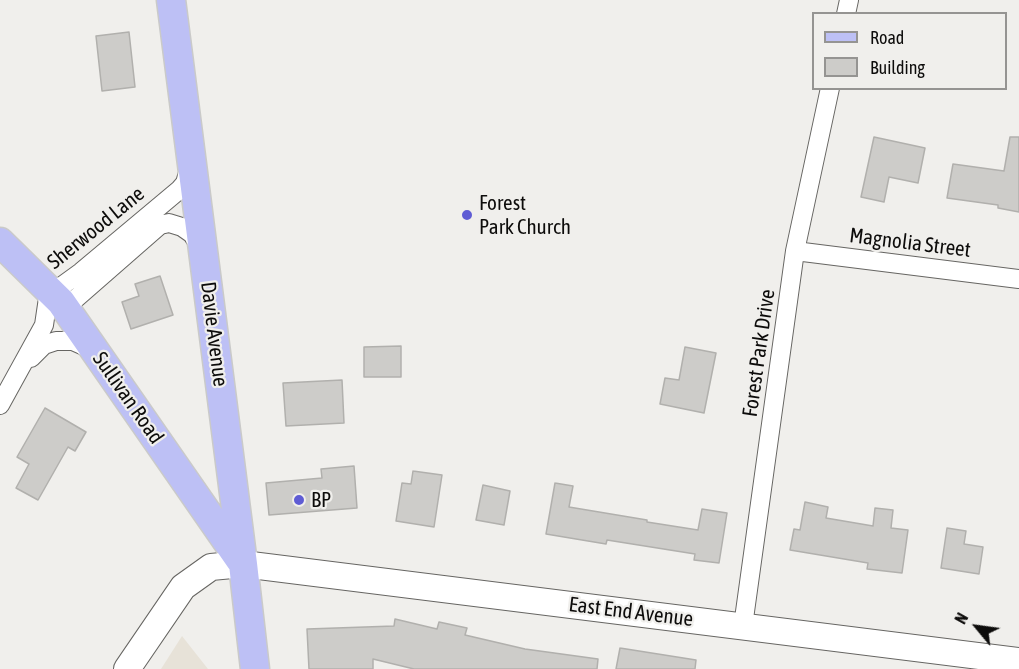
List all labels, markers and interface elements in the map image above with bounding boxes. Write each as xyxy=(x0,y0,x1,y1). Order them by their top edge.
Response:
legend xyxy=(812,12,1007,90)
text: Road xyxy=(870,27,904,48)
text: Building xyxy=(870,57,925,78)
street label: Sherwood Lane xyxy=(43,181,149,275)
place label: Forest Park Church xyxy=(479,190,571,240)
marker: Forest Park Church xyxy=(460,208,474,222)
street label: Magnolia Street xyxy=(848,223,972,263)
street label: Davie Avenue xyxy=(195,280,233,388)
street label: Forest Park Drive xyxy=(738,288,780,418)
street label: Sullivan Road xyxy=(87,347,169,449)
place label: BP xyxy=(311,487,331,513)
marker: BP xyxy=(292,493,306,507)
street label: East End Avenue xyxy=(567,592,695,632)
north arrow xyxy=(947,597,1007,657)
text: N xyxy=(951,610,971,627)

